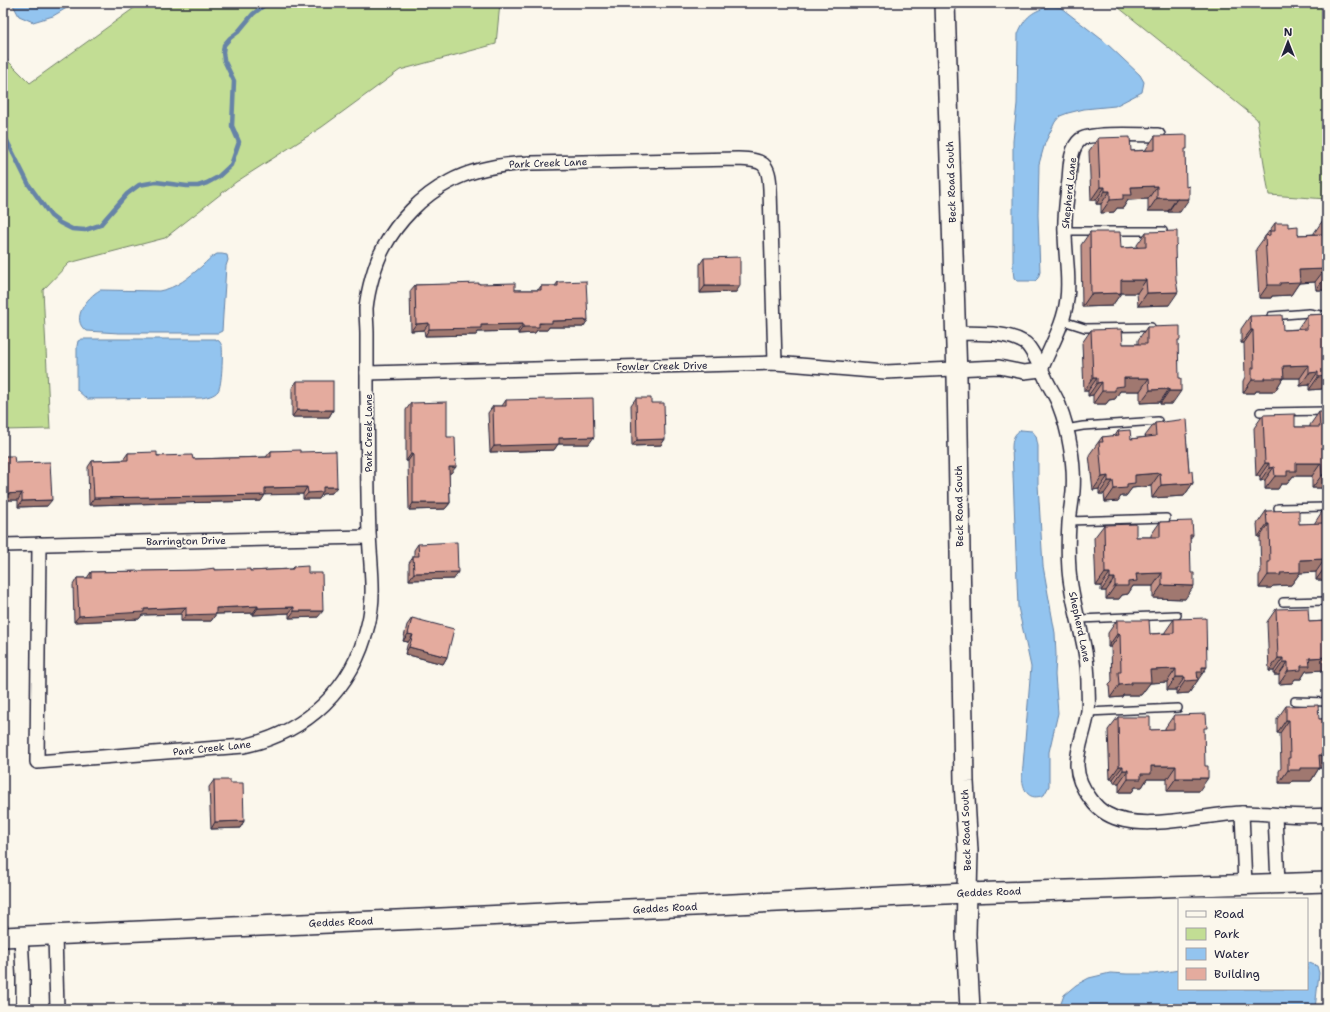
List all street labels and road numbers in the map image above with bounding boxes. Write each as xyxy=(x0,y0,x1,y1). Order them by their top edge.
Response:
street label: Beck Road South xyxy=(943,141,959,223)
street label: Park Creek Lane xyxy=(509,155,588,171)
street label: Shepherd Lane xyxy=(1059,156,1079,229)
street label: Fowler Creek Drive xyxy=(616,359,708,373)
street label: Park Creek Lane xyxy=(362,393,375,472)
street label: Beck Road South xyxy=(952,465,966,547)
street label: Barrington Drive xyxy=(146,534,226,548)
street label: Shepherd Lane xyxy=(1066,591,1094,664)
street label: Park Creek Lane xyxy=(172,737,252,759)
street label: Beck Road South xyxy=(958,789,974,871)
street label: Geddes Road xyxy=(956,884,1022,900)
street label: Geddes Road xyxy=(632,900,698,916)
street label: Geddes Road xyxy=(308,914,374,930)

